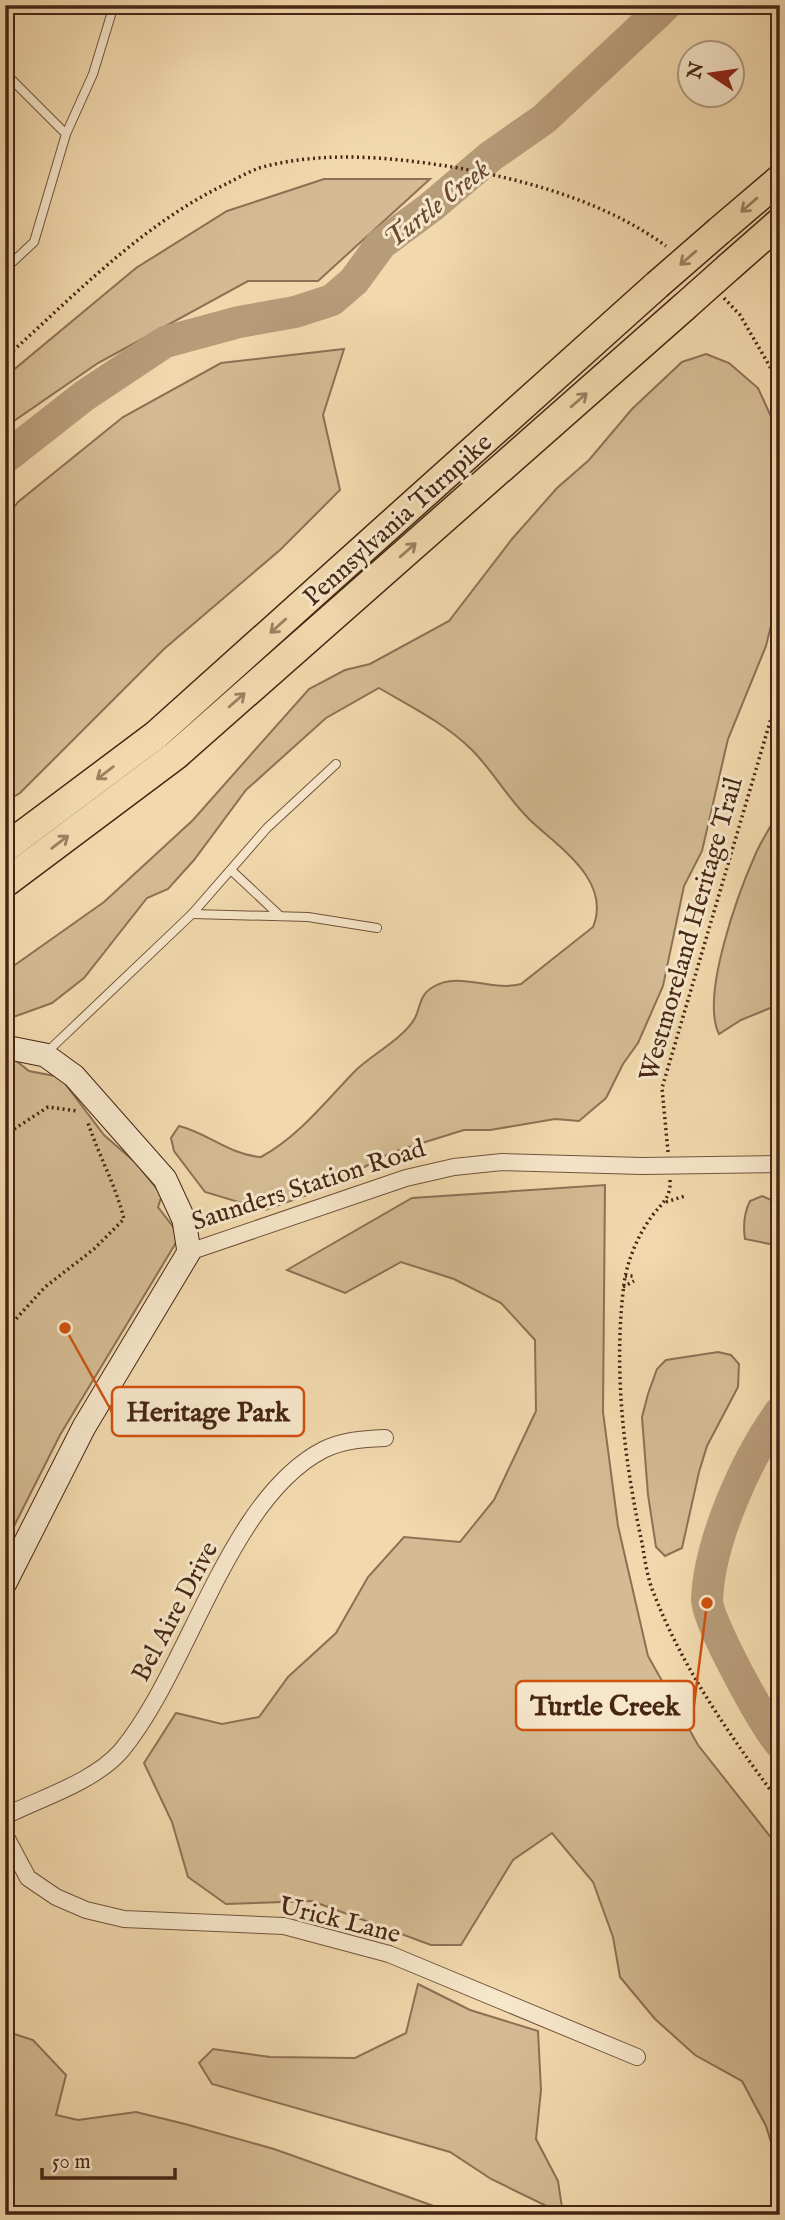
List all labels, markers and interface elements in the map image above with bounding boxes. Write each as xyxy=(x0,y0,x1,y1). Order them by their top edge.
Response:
north arrow xyxy=(676,38,746,108)
text: N xyxy=(683,59,710,82)
water label: Turtle Creek xyxy=(378,153,498,257)
one-way arrow xyxy=(741,197,759,213)
one-way arrow xyxy=(679,250,697,266)
one-way arrow xyxy=(570,391,587,408)
street label: Pennsylvania Turnpike xyxy=(297,426,500,614)
one-way arrow xyxy=(399,542,417,558)
one-way arrow xyxy=(270,617,287,634)
one-way arrow xyxy=(228,692,246,708)
one-way arrow xyxy=(96,766,115,781)
street label: Westmoreland Heritage Trail xyxy=(632,773,751,1085)
one-way arrow xyxy=(50,835,69,849)
street label: Saunders Station Road xyxy=(188,1132,429,1239)
callout: Heritage Park xyxy=(112,1387,304,1436)
text: Heritage Park xyxy=(126,1396,291,1431)
street label: Bel Aire Drive xyxy=(125,1536,226,1688)
callout: Turtle Creek xyxy=(516,1681,694,1730)
text: Turtle Creek xyxy=(529,1690,681,1725)
street label: Urick Lane xyxy=(275,1889,404,1951)
scale bar xyxy=(42,2136,175,2180)
text: 50 m xyxy=(52,2149,91,2176)

